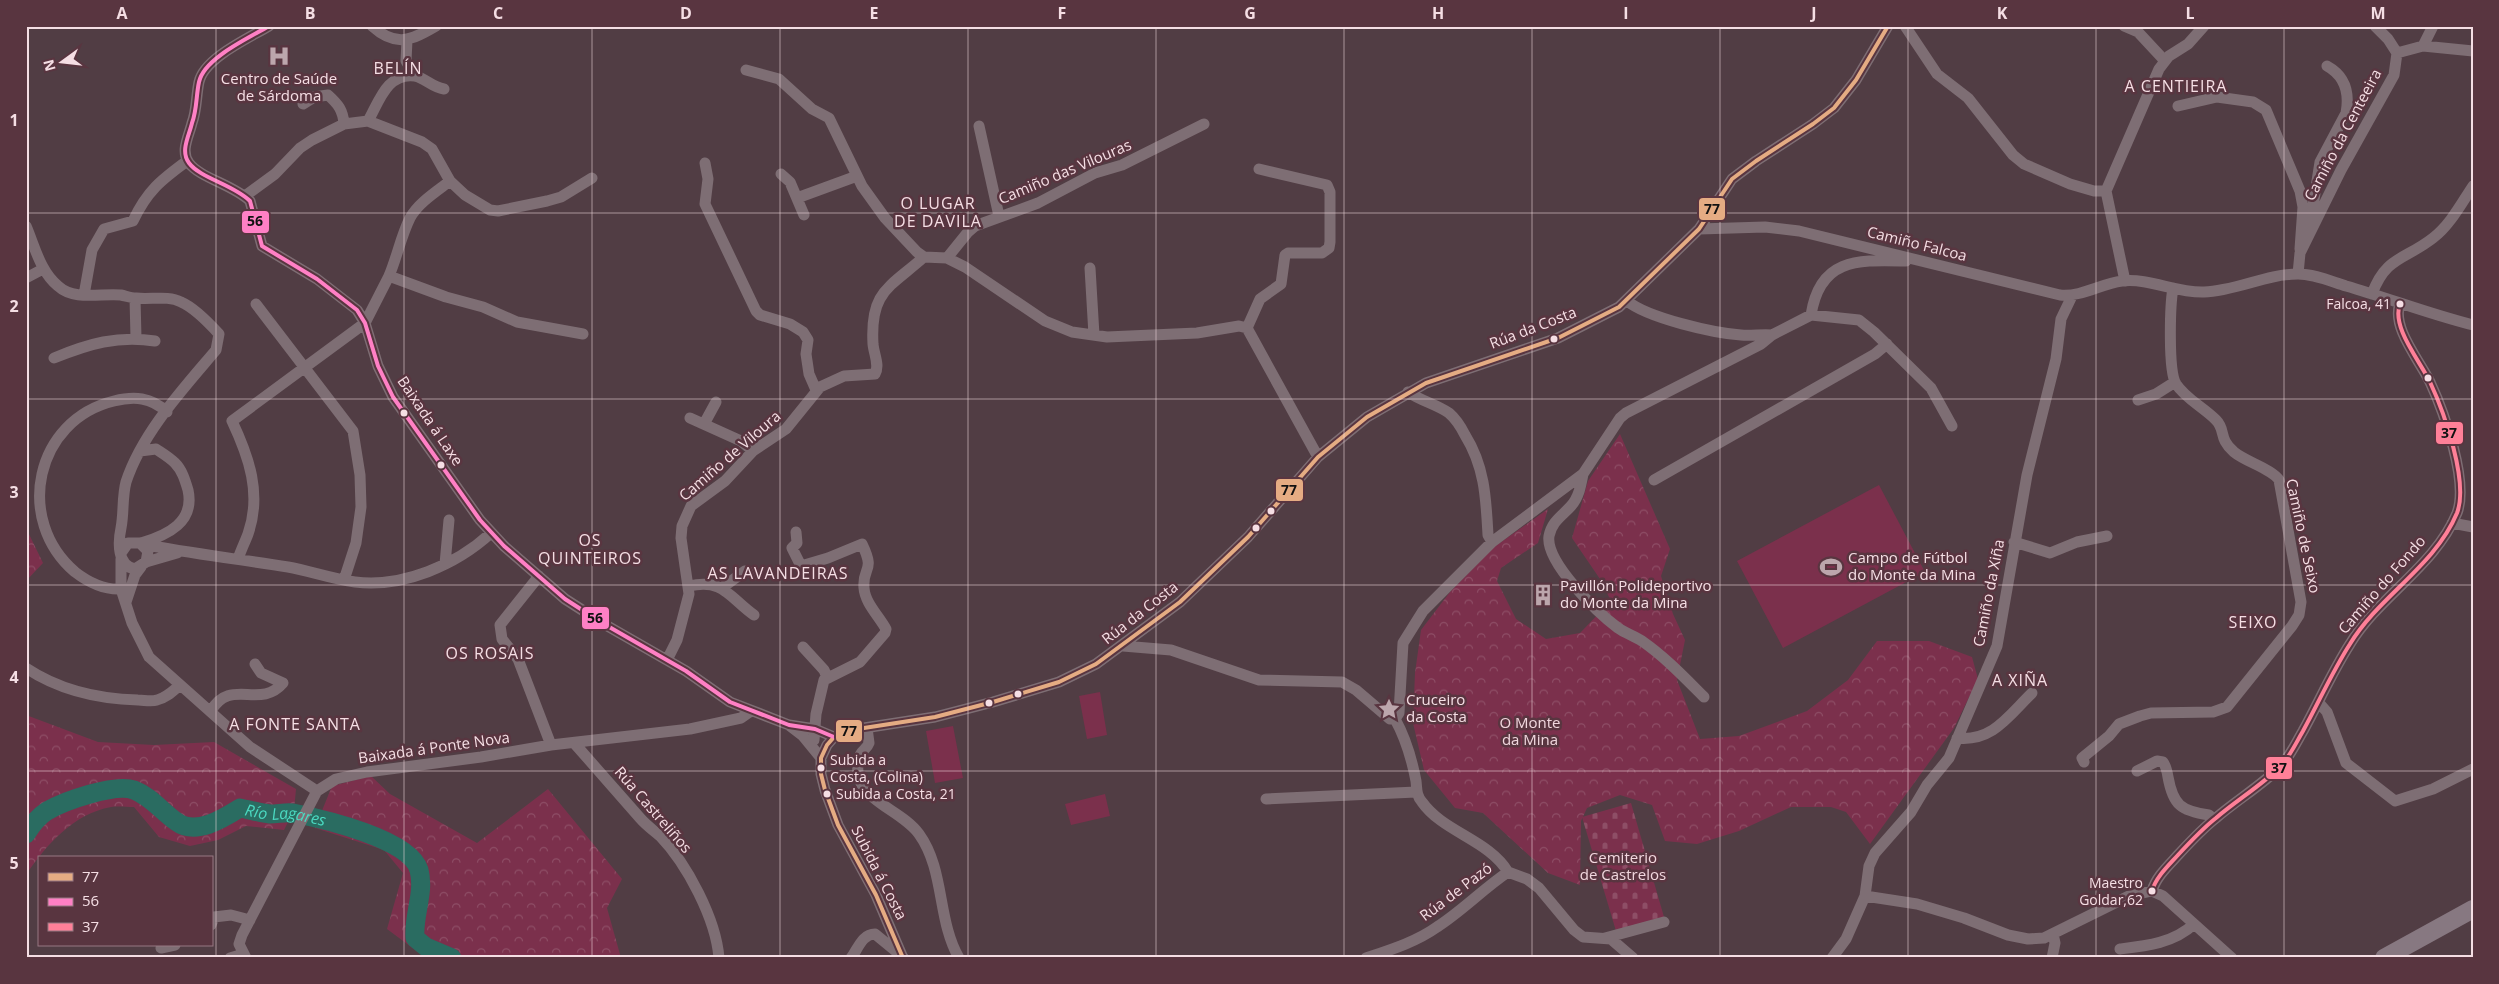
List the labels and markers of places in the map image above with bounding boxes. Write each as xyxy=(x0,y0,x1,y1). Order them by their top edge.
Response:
hospital icon: Centro de Saúde de Sárdoma xyxy=(266,43,292,69)
place label: Centro de Saúde de Sárdoma xyxy=(221,68,337,105)
place label: Falcoa, 41 xyxy=(2326,294,2391,313)
marker: Falcoa, 41 xyxy=(2395,299,2405,309)
unlabelled marker xyxy=(1549,334,1559,344)
unlabelled marker xyxy=(2423,373,2433,383)
unlabelled marker xyxy=(399,408,409,418)
unlabelled marker xyxy=(436,460,446,470)
unlabelled marker xyxy=(1266,506,1276,516)
unlabelled marker xyxy=(1251,523,1261,533)
place label: Campo de Fútbol do Monte da Mina xyxy=(1848,547,1976,584)
sports icon: Campo de Fútbol do Monte da Mina xyxy=(1818,554,1844,580)
place label: Pavillón Polideportivo do Monte da Mina xyxy=(1560,575,1712,612)
building icon: Pavillón Polideportivo do Monte da Mina xyxy=(1530,582,1556,608)
unlabelled marker xyxy=(1013,689,1023,699)
place label: Cruceiro da Costa xyxy=(1406,689,1467,726)
place icon: Cruceiro da Costa xyxy=(1376,696,1402,722)
unlabelled marker xyxy=(984,698,994,708)
place label: Subida a Costa, (Colina) xyxy=(830,750,923,786)
marker: Subida a Costa, (Colina) xyxy=(816,763,826,773)
place label: Subida a Costa, 21 xyxy=(836,784,956,803)
marker: Subida a Costa, 21 xyxy=(822,789,832,799)
place label: Maestro Goldar,62 xyxy=(2079,873,2143,909)
marker: Maestro Goldar,62 xyxy=(2147,886,2157,896)

